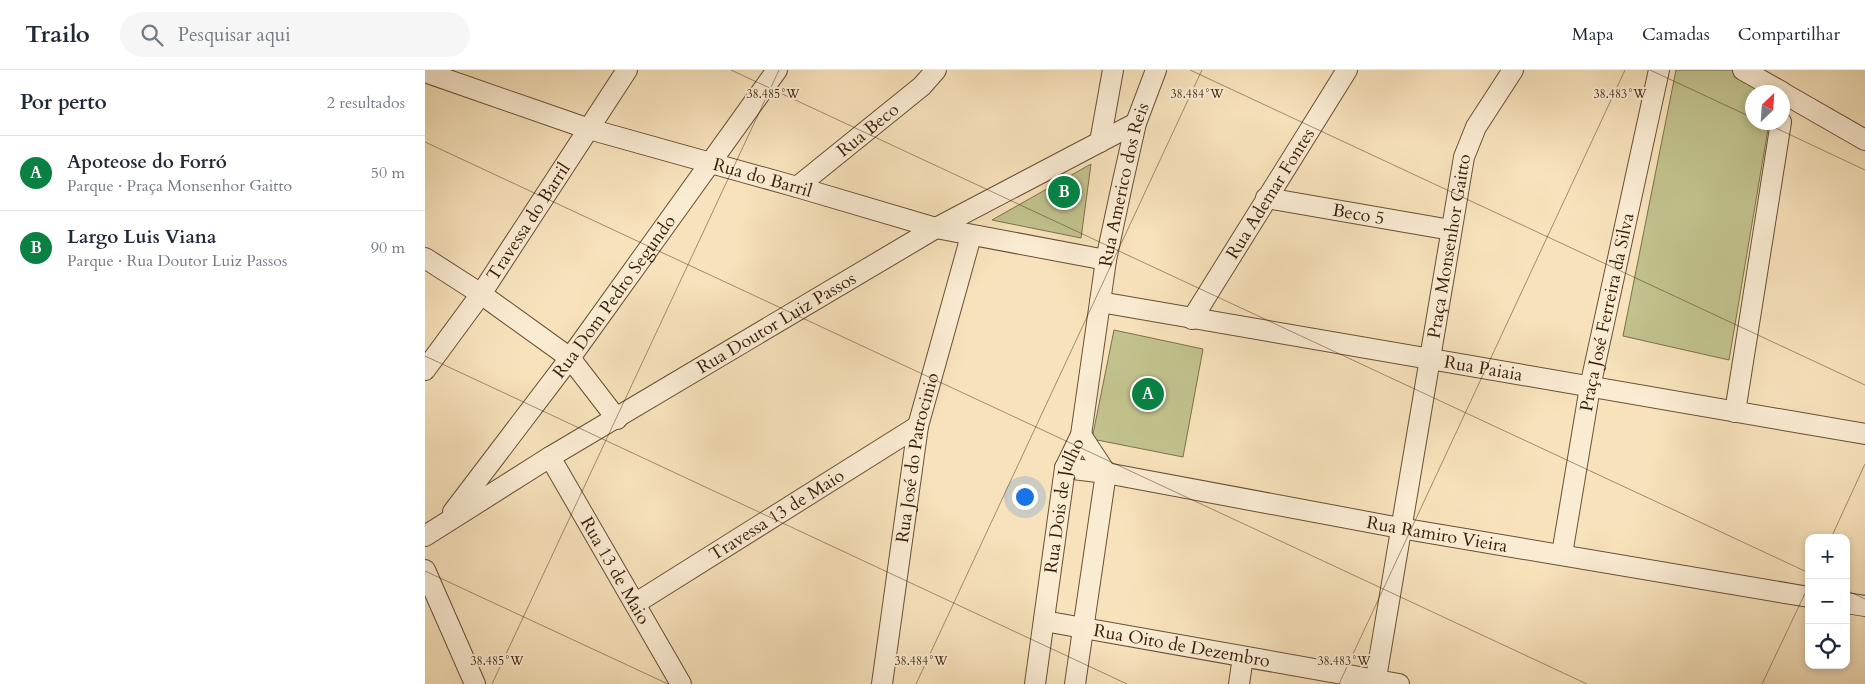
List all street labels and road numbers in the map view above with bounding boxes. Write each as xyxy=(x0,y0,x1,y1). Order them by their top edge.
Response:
street label: Rua Beco xyxy=(831,97,904,163)
street label: Rua Americo dos Reis xyxy=(1093,99,1155,268)
street label: Rua Ademar Fontes xyxy=(1220,123,1321,264)
street label: Rua do Barril xyxy=(710,152,816,203)
street label: Praça Monsenhor Gaitto xyxy=(1421,152,1477,340)
street label: Travessa do Barril xyxy=(481,157,576,285)
street label: Beco 5 xyxy=(1331,197,1387,231)
street label: Rua Dom Pedro Segundo xyxy=(547,210,682,383)
street label: Praça José Ferreira da Silva xyxy=(1574,210,1640,413)
street label: Rua Doutor Luiz Passos xyxy=(692,266,861,380)
street label: Rua Paiaia xyxy=(1442,349,1525,387)
street label: Rua José do Patrocinio xyxy=(889,369,945,545)
street label: Rua Dois de Julho xyxy=(1038,434,1090,575)
street label: Travessa 13 de Maio xyxy=(704,463,849,567)
street label: Rua Ramiro Vieira xyxy=(1365,510,1510,558)
street label: Rua 13 de Maio xyxy=(575,512,657,629)
street label: Rua Oito de Dezembro xyxy=(1092,618,1272,673)

